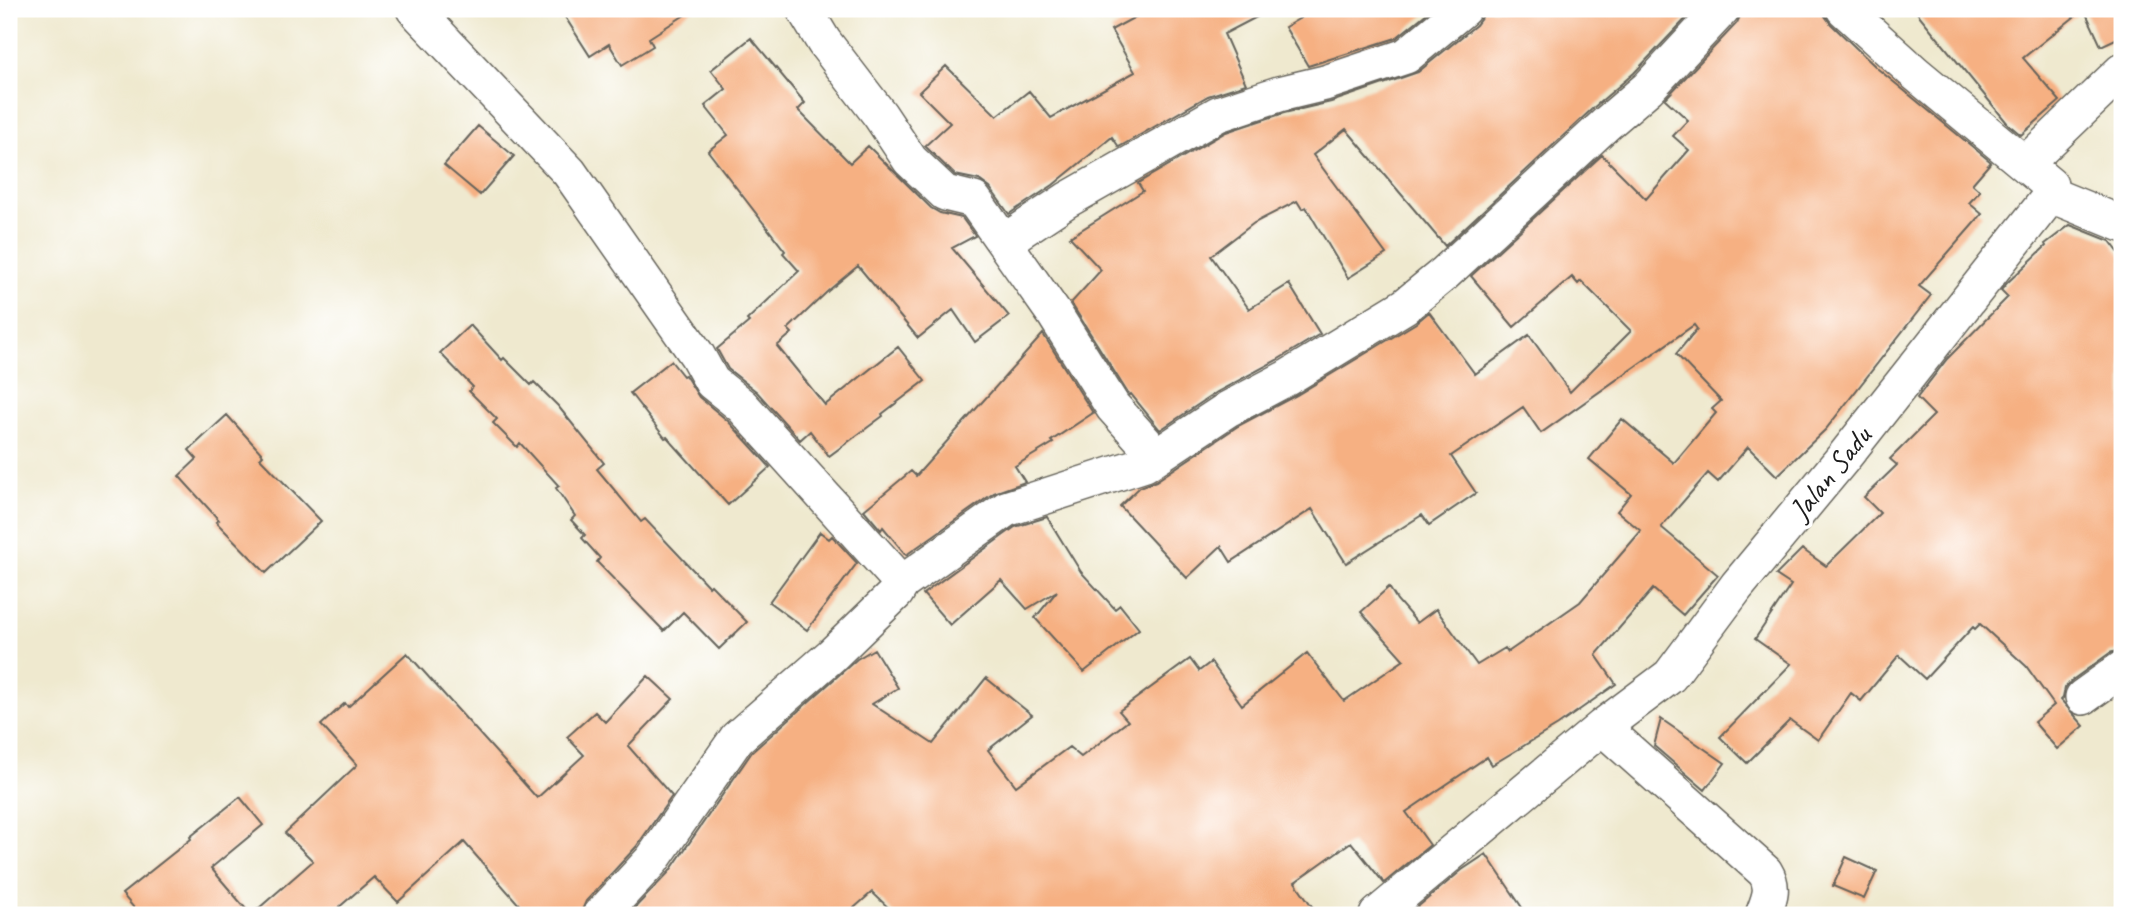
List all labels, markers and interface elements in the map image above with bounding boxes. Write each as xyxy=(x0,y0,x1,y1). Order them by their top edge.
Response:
street label: Jalan Sadu xyxy=(1779,417,1880,529)

